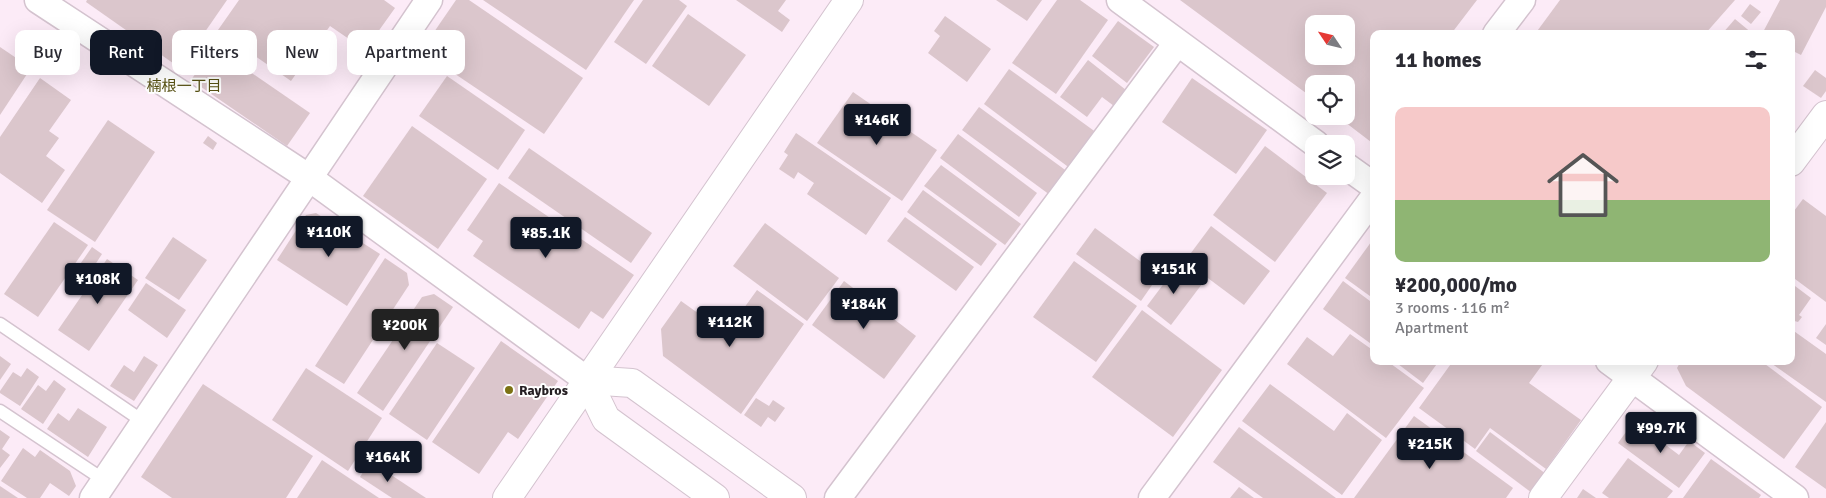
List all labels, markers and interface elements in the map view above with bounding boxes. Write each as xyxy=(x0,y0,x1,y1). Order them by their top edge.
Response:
north arrow xyxy=(1305,15,1355,65)
map controls xyxy=(1305,15,1355,185)
chip: Buy xyxy=(15,30,80,75)
chip: Rent xyxy=(90,30,162,75)
chip: Filters xyxy=(172,30,257,75)
chip: New xyxy=(267,30,337,75)
chip: Apartment xyxy=(347,30,465,75)
icon: filters xyxy=(1742,46,1770,74)
text: 11 homes xyxy=(1395,47,1481,73)
button: locate xyxy=(1305,75,1355,125)
district label: 楠根一丁目 xyxy=(146,77,222,95)
pin: ¥146K xyxy=(842,104,912,146)
text: ¥146K xyxy=(855,110,899,130)
button: layers xyxy=(1305,135,1355,185)
icon: home xyxy=(1538,140,1628,230)
pin: ¥110K xyxy=(294,216,364,258)
pin: ¥85.1K xyxy=(505,216,587,259)
text: ¥110K xyxy=(307,222,351,242)
text: ¥85.1K xyxy=(521,223,571,243)
pin: ¥151K xyxy=(1139,252,1209,295)
text: ¥151K xyxy=(1152,259,1196,279)
pin: ¥108K xyxy=(63,262,133,305)
text: ¥108K xyxy=(76,269,120,289)
text: ¥200,000/mo xyxy=(1395,272,1517,298)
pin: ¥184K xyxy=(829,288,899,330)
text: ¥184K xyxy=(842,294,886,314)
text: 3 rooms · 116 m² xyxy=(1395,298,1510,318)
pin: ¥112K xyxy=(695,306,765,348)
pin: ¥200K xyxy=(370,308,440,351)
text: ¥112K xyxy=(708,312,752,332)
text: ¥200K xyxy=(383,315,427,335)
text: Apartment xyxy=(1395,318,1468,338)
place label: Raybros xyxy=(519,382,568,399)
marker: Raybros xyxy=(503,384,515,396)
pin: ¥99.7K xyxy=(1620,412,1702,454)
text: ¥99.7K xyxy=(1636,418,1686,438)
pin: ¥215K xyxy=(1395,428,1465,470)
text: ¥215K xyxy=(1408,434,1452,454)
pin: ¥164K xyxy=(353,440,423,483)
text: ¥164K xyxy=(366,447,410,467)

